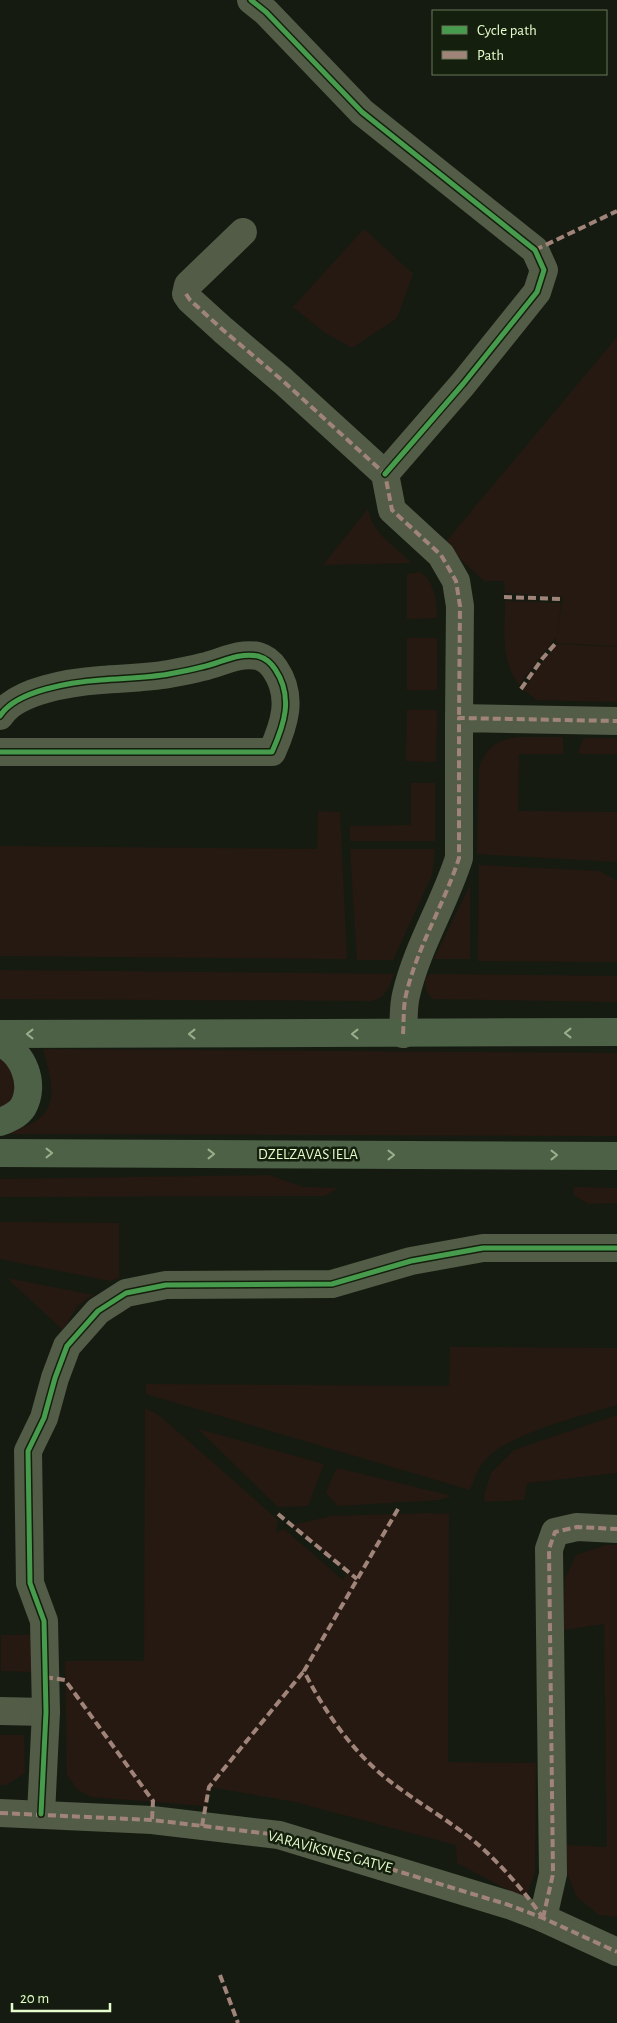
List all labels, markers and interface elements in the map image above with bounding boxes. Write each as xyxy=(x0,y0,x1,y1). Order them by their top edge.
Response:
legend xyxy=(432,10,607,75)
text: Cycle path xyxy=(477,23,537,38)
text: Path xyxy=(477,48,504,63)
one-way arrow xyxy=(564,1027,572,1038)
one-way arrow xyxy=(25,1029,33,1039)
one-way arrow xyxy=(188,1029,196,1039)
one-way arrow xyxy=(350,1029,358,1039)
street label: DZELZAVAS IELA xyxy=(258,1147,358,1162)
one-way arrow xyxy=(45,1148,53,1158)
one-way arrow xyxy=(208,1149,215,1159)
one-way arrow xyxy=(388,1150,395,1160)
one-way arrow xyxy=(550,1150,558,1160)
street label: VARAVĪKSNES GATVE xyxy=(266,1828,394,1876)
scale bar xyxy=(12,1980,110,2012)
text: 20 m xyxy=(20,1991,49,2006)

